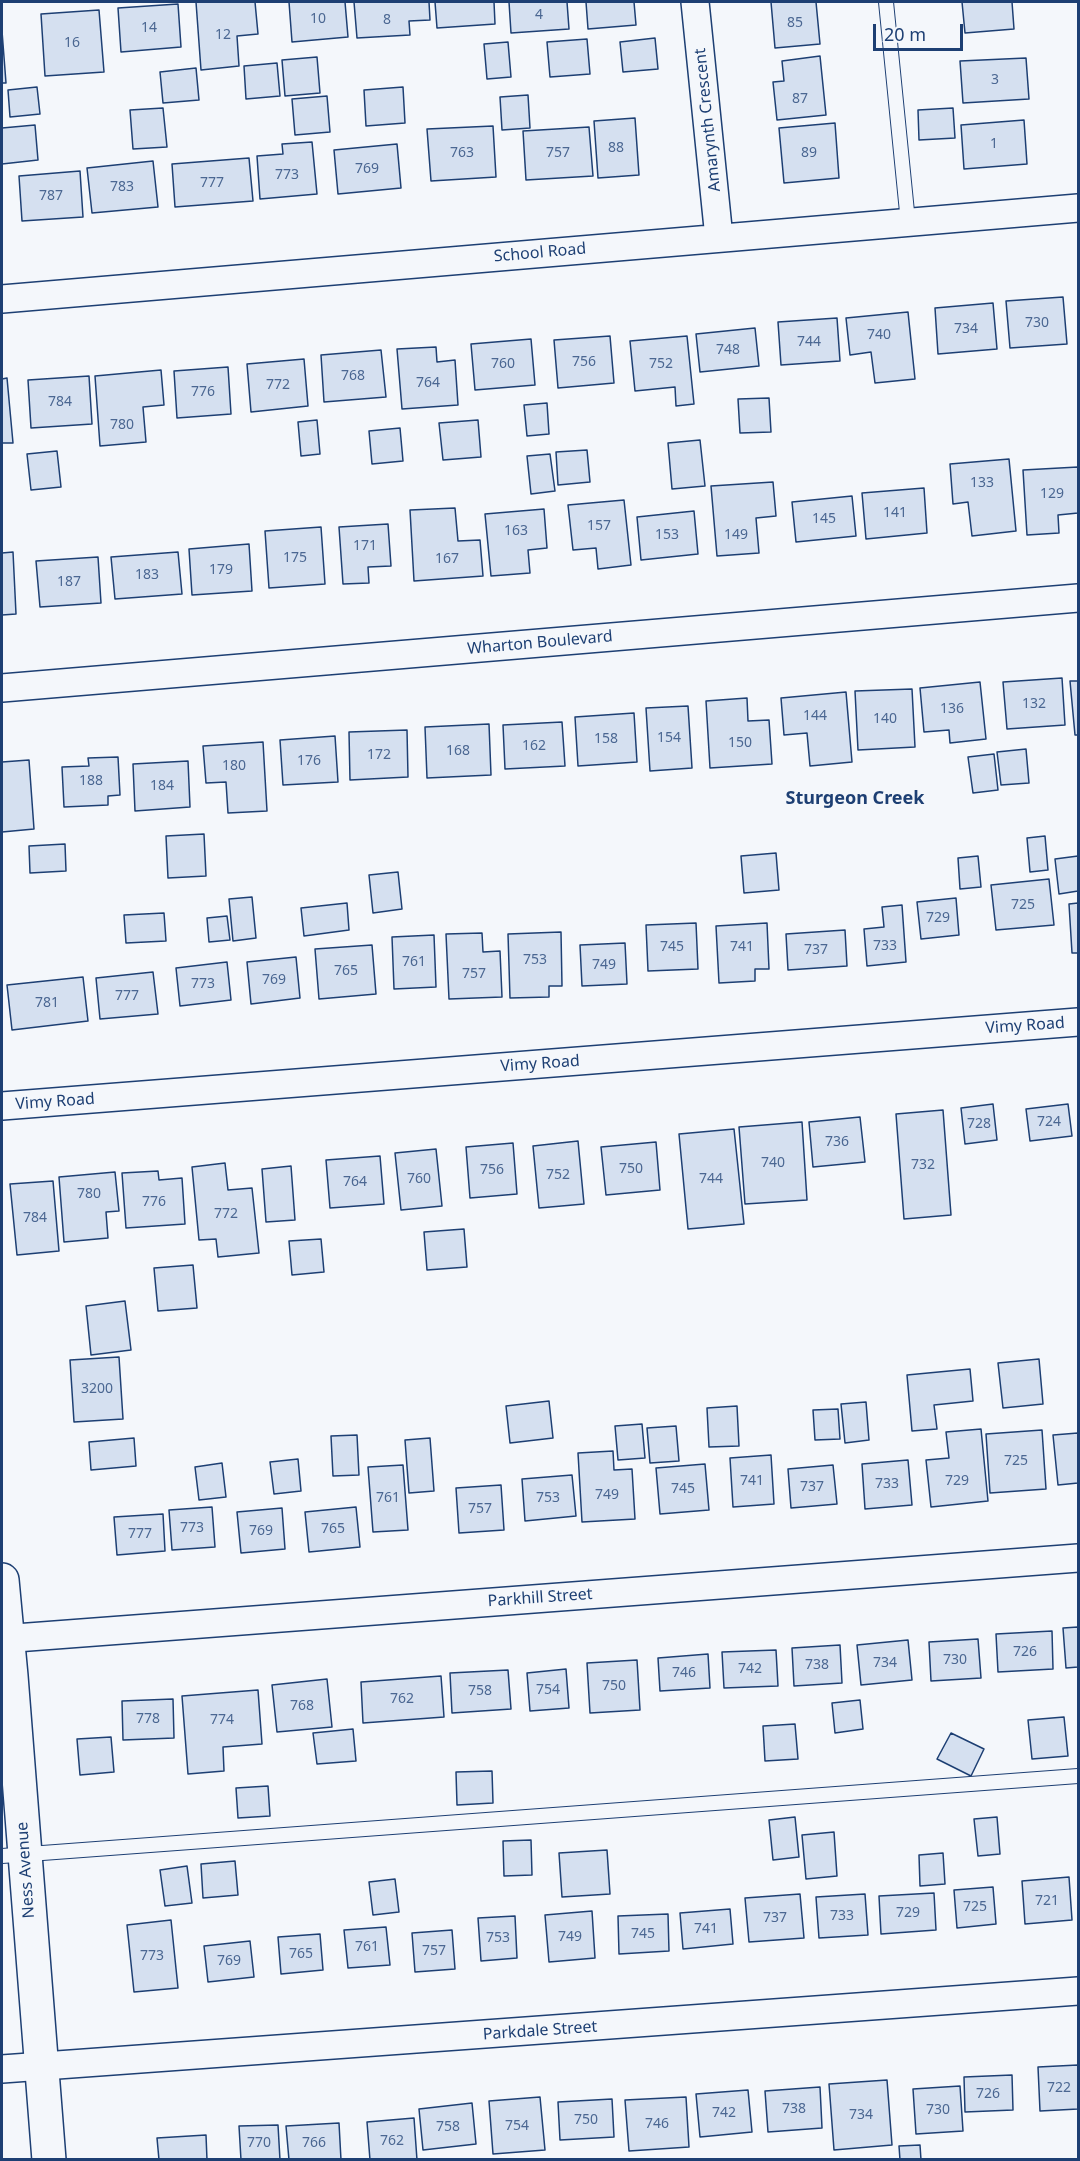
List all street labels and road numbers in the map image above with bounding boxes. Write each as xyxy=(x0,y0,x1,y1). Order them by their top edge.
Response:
street label: Amarynth Crescent xyxy=(691,47,725,193)
street label: School Road xyxy=(493,239,587,267)
street label: Wharton Boulevard xyxy=(466,627,614,659)
street label: Vimy Road xyxy=(985,1014,1065,1038)
street label: Vimy Road xyxy=(500,1052,580,1076)
street label: Vimy Road xyxy=(15,1090,95,1114)
street label: Parkhill Street xyxy=(487,1585,593,1611)
street label: Ness Avenue xyxy=(13,1821,39,1919)
street label: Parkdale Street xyxy=(482,2017,598,2045)

